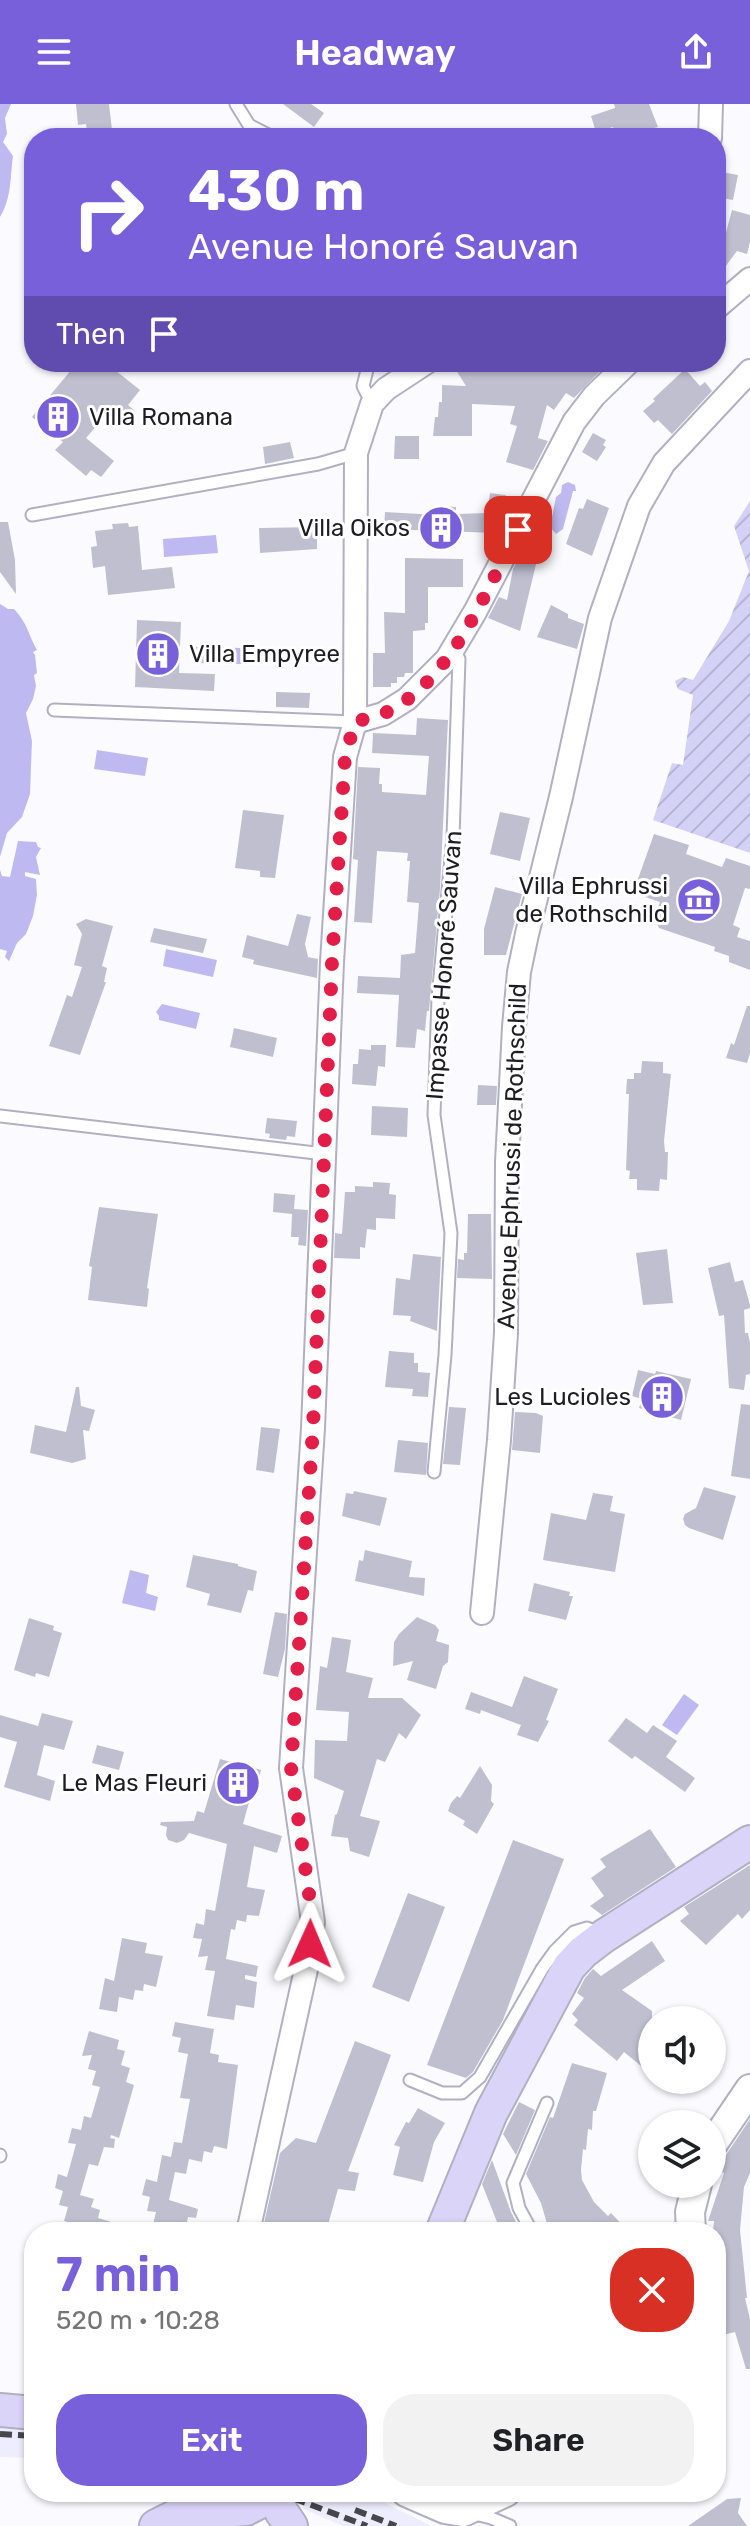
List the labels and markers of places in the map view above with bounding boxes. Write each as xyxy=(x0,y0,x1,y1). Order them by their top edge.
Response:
building icon: Villa Romana xyxy=(34,393,82,441)
place label: Villa Romana xyxy=(89,403,233,431)
pin xyxy=(484,496,552,564)
building icon: Villa Oikos xyxy=(417,504,465,552)
place label: Villa Oikos xyxy=(298,514,410,542)
building icon: Villa Empyree xyxy=(134,630,182,678)
place label: Villa Empyree xyxy=(189,640,340,668)
place label: Villa Ephrussi de Rothschild xyxy=(515,872,668,928)
museum icon: Villa Ephrussi de Rothschild xyxy=(675,876,723,924)
building icon: Les Lucioles xyxy=(638,1373,686,1421)
place label: Les Lucioles xyxy=(494,1383,631,1411)
building icon: Le Mas Fleuri xyxy=(214,1759,262,1807)
place label: Le Mas Fleuri xyxy=(61,1769,207,1797)

